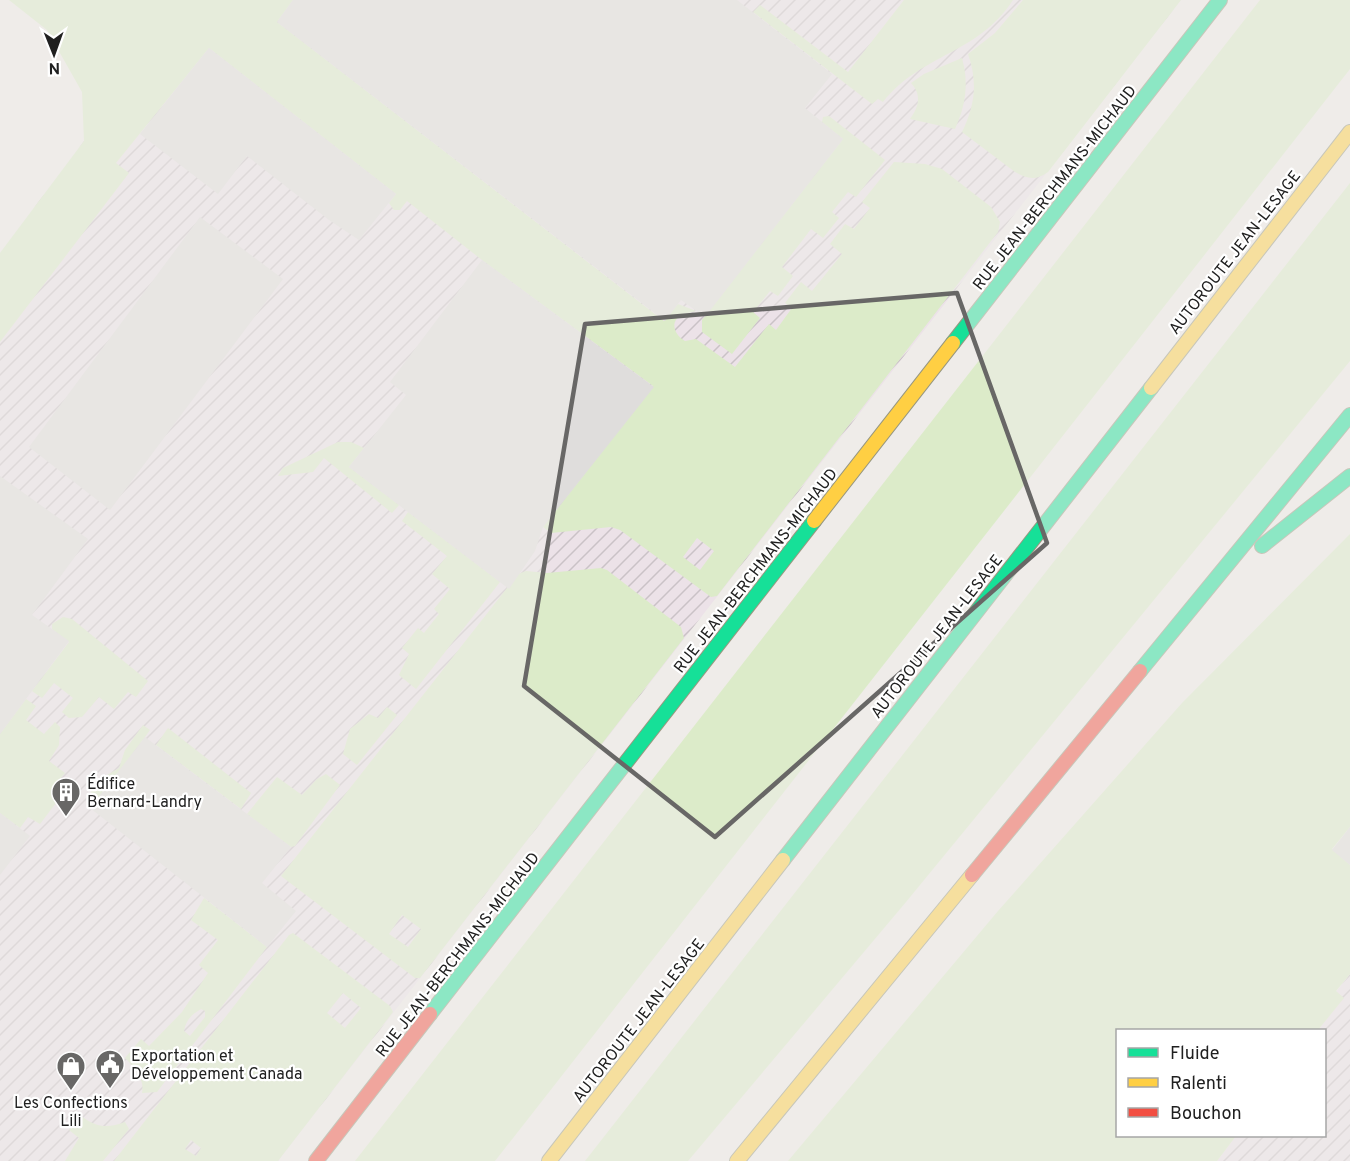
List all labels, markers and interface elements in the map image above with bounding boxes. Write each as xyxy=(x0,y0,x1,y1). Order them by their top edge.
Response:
north arrow xyxy=(24,24,84,84)
text: N xyxy=(48,57,60,77)
street label: RUE JEAN-BERCHMANS-MICHAUD xyxy=(969,82,1142,295)
street label: AUTOROUTE JEAN-LESAGE xyxy=(1165,167,1306,339)
street label: RUE JEAN-BERCHMANS-MICHAUD xyxy=(670,465,843,678)
street label: AUTOROUTE JEAN-LESAGE xyxy=(867,551,1008,723)
place label: Édifice Bernard-Landry xyxy=(87,773,202,813)
building icon: Édifice Bernard-Landry xyxy=(50,776,82,818)
street label: RUE JEAN-BERCHMANS-MICHAUD xyxy=(372,849,545,1062)
street label: AUTOROUTE JEAN-LESAGE xyxy=(569,935,710,1107)
legend xyxy=(1116,1029,1326,1137)
text: Fluide xyxy=(1170,1043,1219,1066)
place label: Exportation et Développement Canada xyxy=(131,1047,302,1085)
public building icon: Exportation et Développement Canada xyxy=(94,1048,126,1090)
shop icon: Les Confections Lili xyxy=(55,1050,87,1092)
text: Ralenti xyxy=(1170,1073,1227,1096)
place label: Les Confections Lili xyxy=(14,1094,128,1132)
text: Bouchon xyxy=(1170,1103,1242,1126)

